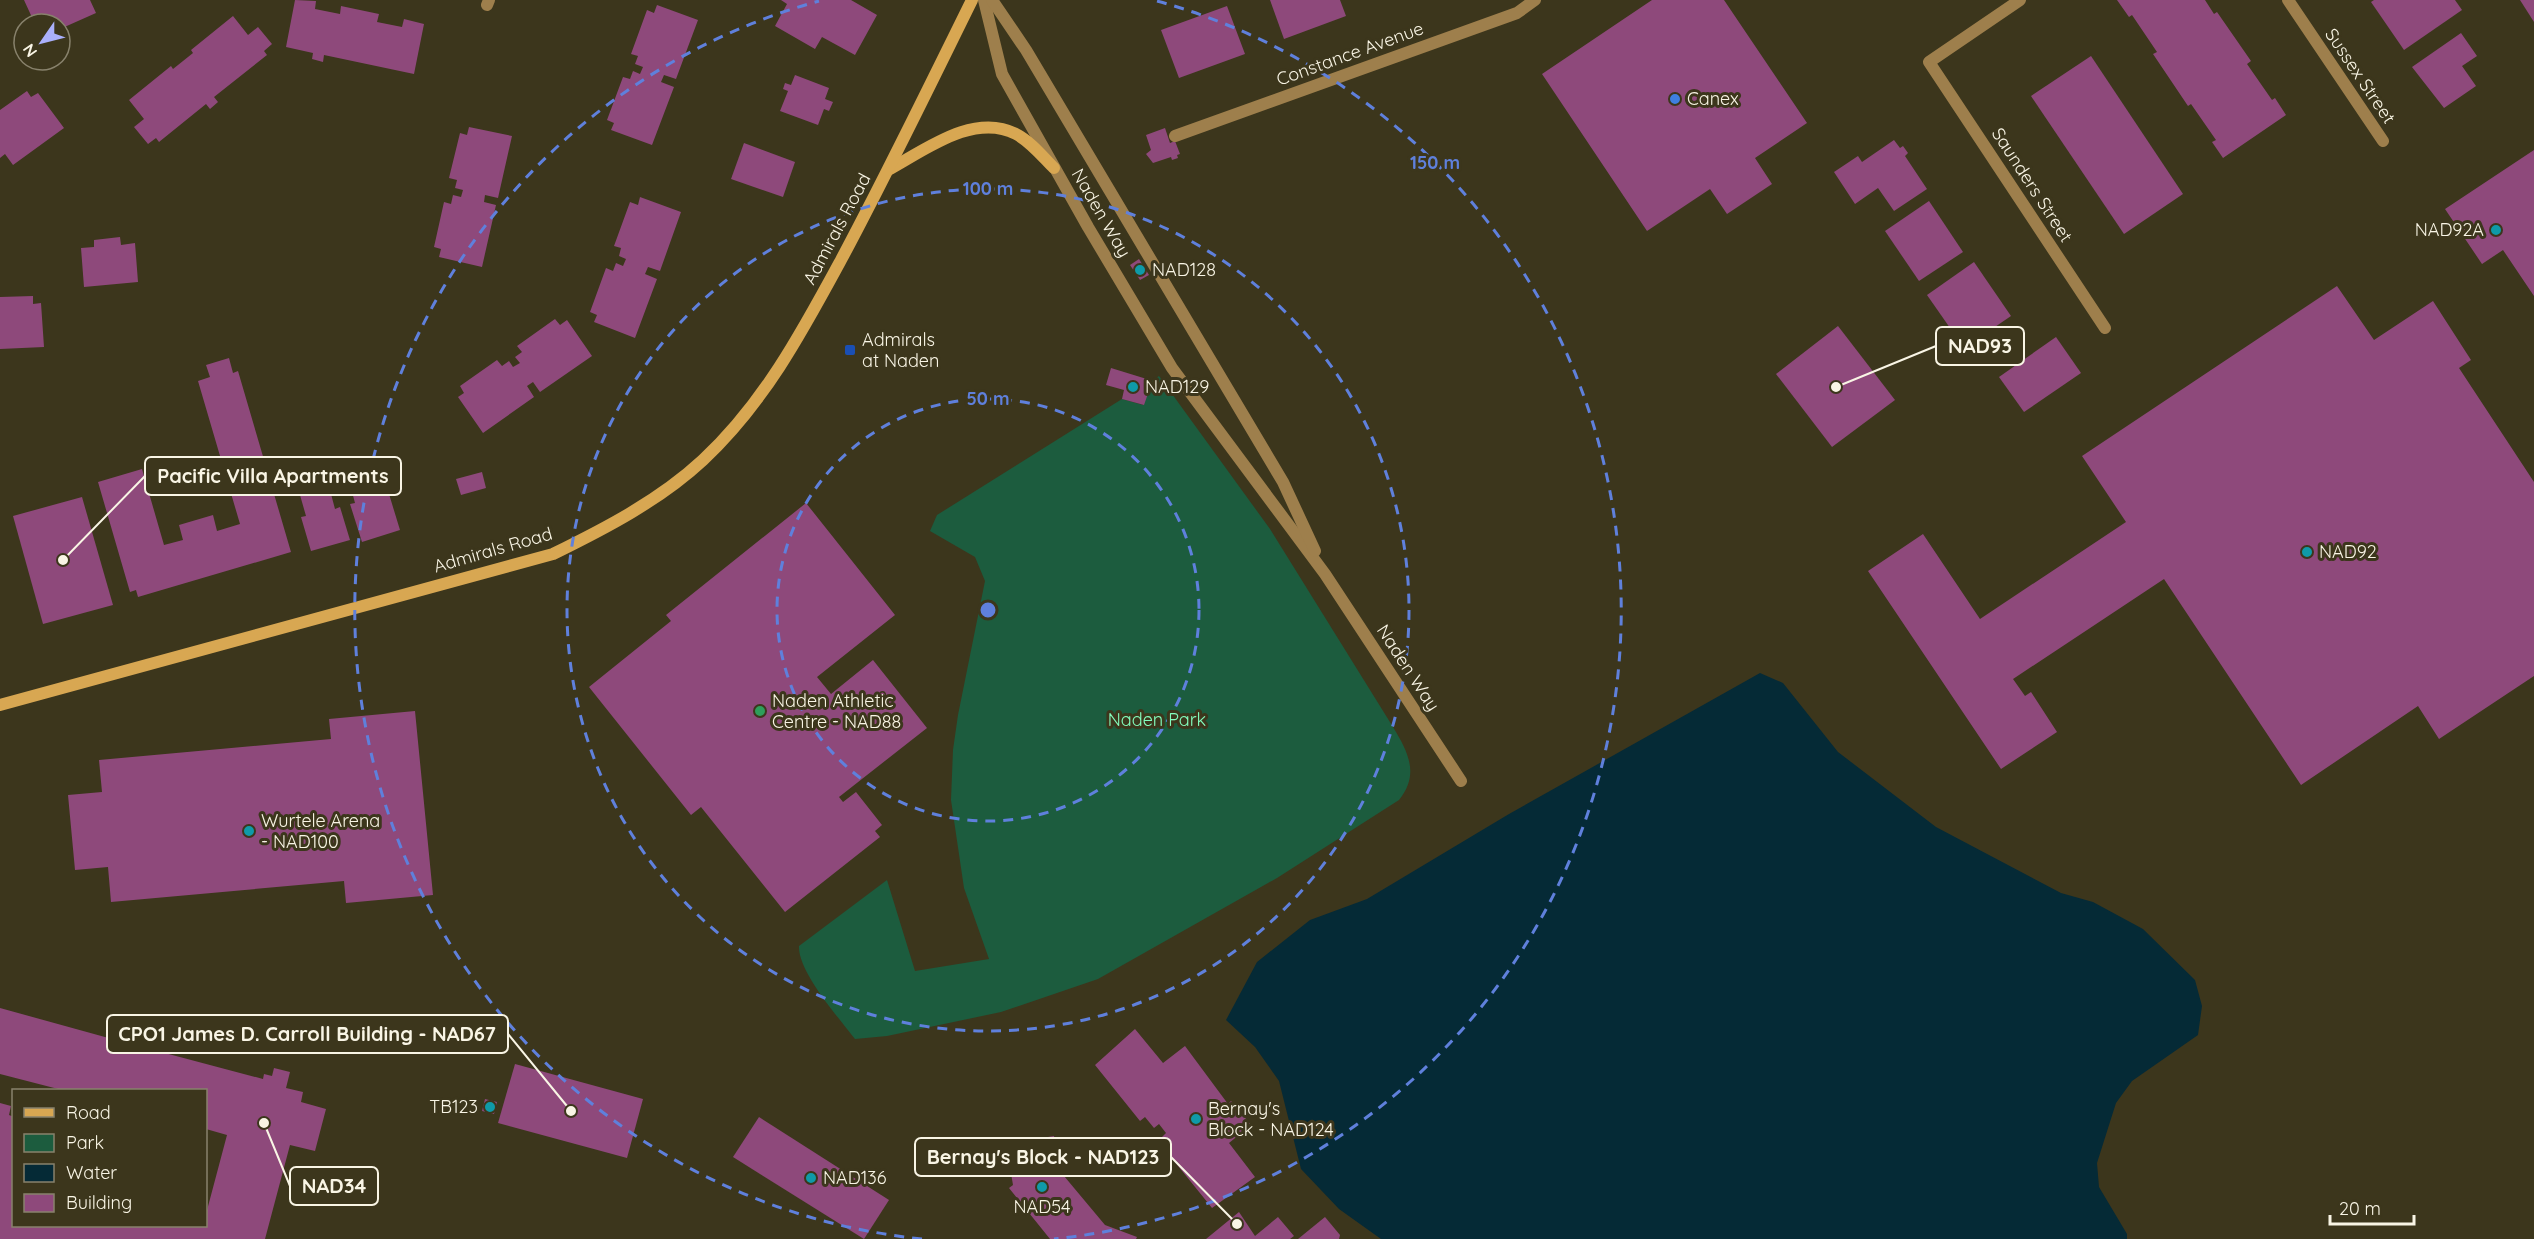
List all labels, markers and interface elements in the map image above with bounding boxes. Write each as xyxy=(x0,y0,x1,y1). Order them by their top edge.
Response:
north arrow xyxy=(12,12,72,72)
street label: Constance Avenue xyxy=(1273,16,1427,91)
street label: Sussex Street xyxy=(2320,24,2401,128)
text: N xyxy=(18,40,41,61)
place label: Canex xyxy=(1687,87,1739,110)
marker: Canex xyxy=(1668,92,1682,106)
street label: Saunders Street xyxy=(1987,123,2078,246)
text: 150 m xyxy=(1410,151,1460,174)
street label: Naden Way xyxy=(1067,164,1136,261)
street label: Admirals Road xyxy=(798,169,875,288)
text: 100 m xyxy=(963,177,1013,200)
place label: NAD92A xyxy=(2415,218,2484,241)
marker: NAD92A xyxy=(2489,223,2503,237)
place label: NAD128 xyxy=(1152,258,1216,281)
marker: NAD128 xyxy=(1133,263,1147,277)
callout: NAD93 xyxy=(1936,327,2024,365)
place label: Admirals at Naden xyxy=(862,328,939,372)
text: NAD93 xyxy=(1948,333,2012,358)
marker: Admirals at Naden xyxy=(843,343,857,357)
place label: NAD129 xyxy=(1145,375,1209,398)
marker: NAD129 xyxy=(1126,380,1140,394)
text: 50 m xyxy=(966,387,1010,410)
callout: Pacific Villa Apartments xyxy=(145,457,401,495)
text: Pacific Villa Apartments xyxy=(157,463,389,488)
street label: Admirals Road xyxy=(431,522,555,577)
place label: NAD92 xyxy=(2319,540,2377,563)
marker: NAD92 xyxy=(2300,545,2314,559)
centre of rings xyxy=(978,600,998,620)
street label: Naden Way xyxy=(1372,620,1445,715)
place label: Naden Athletic Centre - NAD88 xyxy=(772,689,901,733)
marker: Naden Athletic Centre - NAD88 xyxy=(753,704,767,718)
park label: Naden Park xyxy=(1108,708,1206,731)
place label: Wurtele Arena - NAD100 xyxy=(261,809,380,853)
marker: Wurtele Arena - NAD100 xyxy=(242,824,256,838)
callout: CPO1 James D. Carroll Building - NAD67 xyxy=(107,1015,508,1053)
text: CPO1 James D. Carroll Building - NAD67 xyxy=(118,1021,496,1046)
legend xyxy=(12,1089,207,1227)
place label: TB123 xyxy=(429,1095,478,1118)
place label: Bernay's Block - NAD124 xyxy=(1208,1097,1334,1141)
marker: TB123 xyxy=(483,1100,497,1114)
text: Road xyxy=(66,1101,111,1124)
marker: Bernay's Block - NAD124 xyxy=(1189,1112,1203,1126)
text: Park xyxy=(66,1131,104,1154)
callout: Bernay's Block - NAD123 xyxy=(915,1138,1171,1176)
text: Bernay's Block - NAD123 xyxy=(927,1144,1159,1169)
text: Water xyxy=(66,1161,117,1184)
place label: NAD136 xyxy=(823,1166,887,1189)
callout: NAD34 xyxy=(290,1167,378,1205)
marker: NAD136 xyxy=(804,1171,818,1185)
text: NAD34 xyxy=(302,1173,366,1198)
marker: NAD54 xyxy=(1035,1180,1049,1194)
scale bar xyxy=(2330,1188,2414,1226)
text: Building xyxy=(66,1191,132,1214)
place label: NAD54 xyxy=(1014,1195,1071,1218)
text: 20 m xyxy=(2339,1197,2381,1220)

